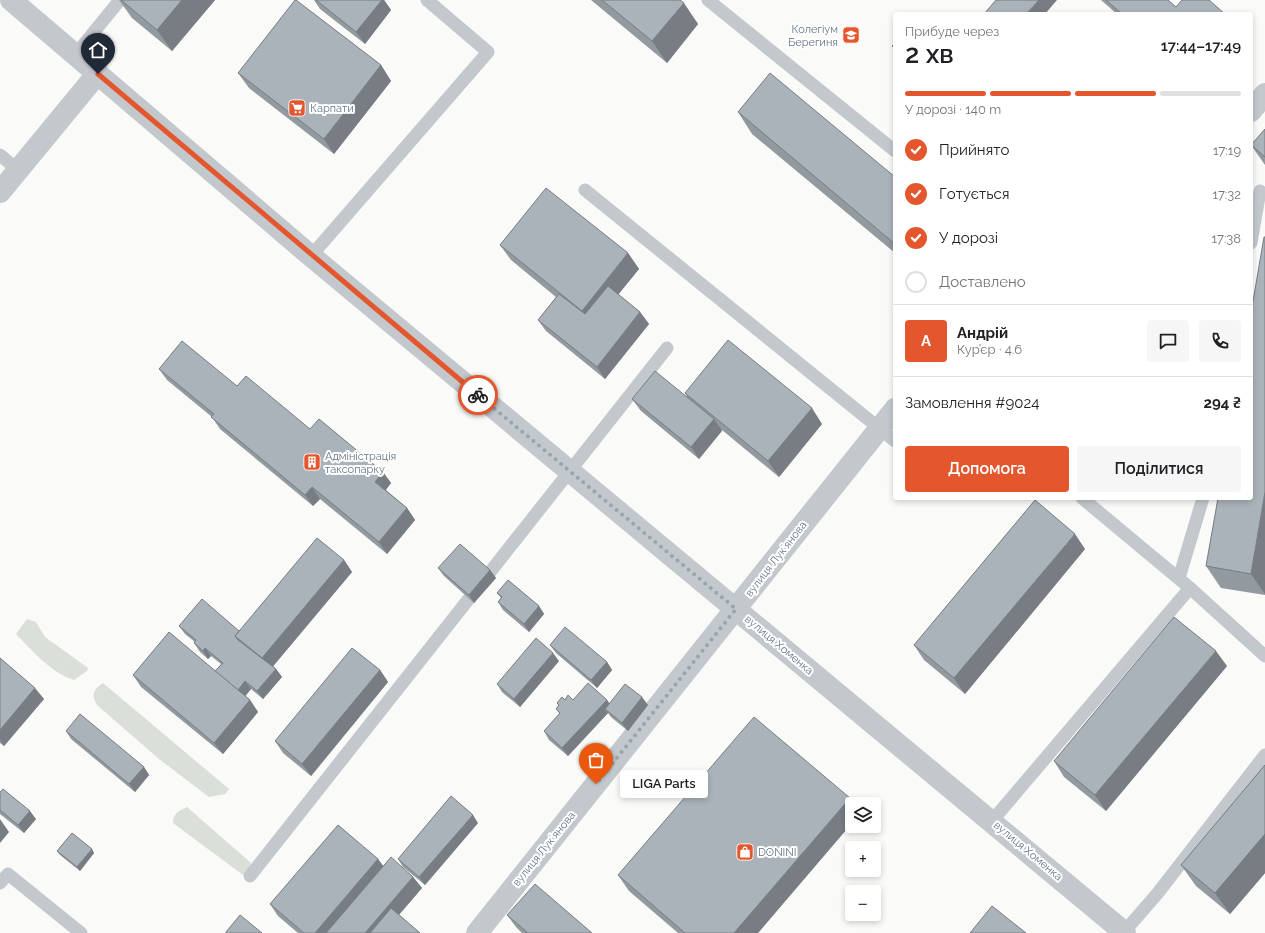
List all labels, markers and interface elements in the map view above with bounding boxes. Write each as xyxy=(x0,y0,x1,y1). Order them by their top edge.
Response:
place label: Колегіум Берегиня xyxy=(788,23,838,49)
text: Прибуде через xyxy=(905,24,999,39)
school or university icon: Колегіум Берегиня xyxy=(841,25,861,45)
pin xyxy=(81,33,115,74)
text: 17:44–17:49 xyxy=(1161,37,1241,55)
icon: home xyxy=(87,39,109,61)
text: 2 хв xyxy=(905,39,954,69)
supermarket icon: Карпати xyxy=(287,98,307,118)
place label: Карпати xyxy=(310,102,354,115)
text: У дорозі · 140 m xyxy=(905,102,1001,117)
icon: check xyxy=(905,139,927,161)
text: Прийнято xyxy=(939,141,1009,159)
text: 17:19 xyxy=(1213,143,1241,158)
icon: check xyxy=(905,183,927,205)
text: Готується xyxy=(939,185,1009,203)
text: 17:32 xyxy=(1212,187,1241,202)
icon: check xyxy=(905,227,927,249)
text: У дорозі xyxy=(939,229,998,247)
text: 17:38 xyxy=(1211,231,1241,246)
text: Доставлено xyxy=(939,273,1026,291)
button: chat xyxy=(1147,320,1189,362)
button: phone xyxy=(1199,320,1241,362)
text: Андрій xyxy=(957,324,1008,342)
text: А xyxy=(921,332,931,350)
text: Кур’єр · 4.6 xyxy=(957,342,1022,357)
courier xyxy=(458,375,498,415)
icon: bike xyxy=(467,384,489,406)
text: Замовлення #9024 xyxy=(905,394,1039,412)
text: 294 ₴ xyxy=(1204,394,1241,412)
button: Допомога xyxy=(905,446,1069,492)
button: Поділитися xyxy=(1077,446,1241,492)
place label: Адміністрація таксопарку xyxy=(325,450,396,476)
building icon: Адміністрація таксопарку xyxy=(302,452,322,472)
street label: вулиця Лукʼянова xyxy=(743,519,809,599)
street label: вулиця Хоменка xyxy=(742,613,816,677)
pin xyxy=(579,743,613,784)
icon: bag xyxy=(585,749,607,771)
callout: LIGA Parts xyxy=(620,770,708,798)
text: LIGA Parts xyxy=(632,776,696,791)
map controls xyxy=(845,797,881,921)
button: layers xyxy=(845,797,881,833)
street label: вулиця Лукʼянова xyxy=(510,809,578,889)
street label: вулиця Хоменка xyxy=(991,819,1065,883)
button: + xyxy=(845,841,881,877)
shop icon: DONINI xyxy=(735,842,755,862)
place label: DONINI xyxy=(758,846,797,859)
button: − xyxy=(845,885,881,921)

